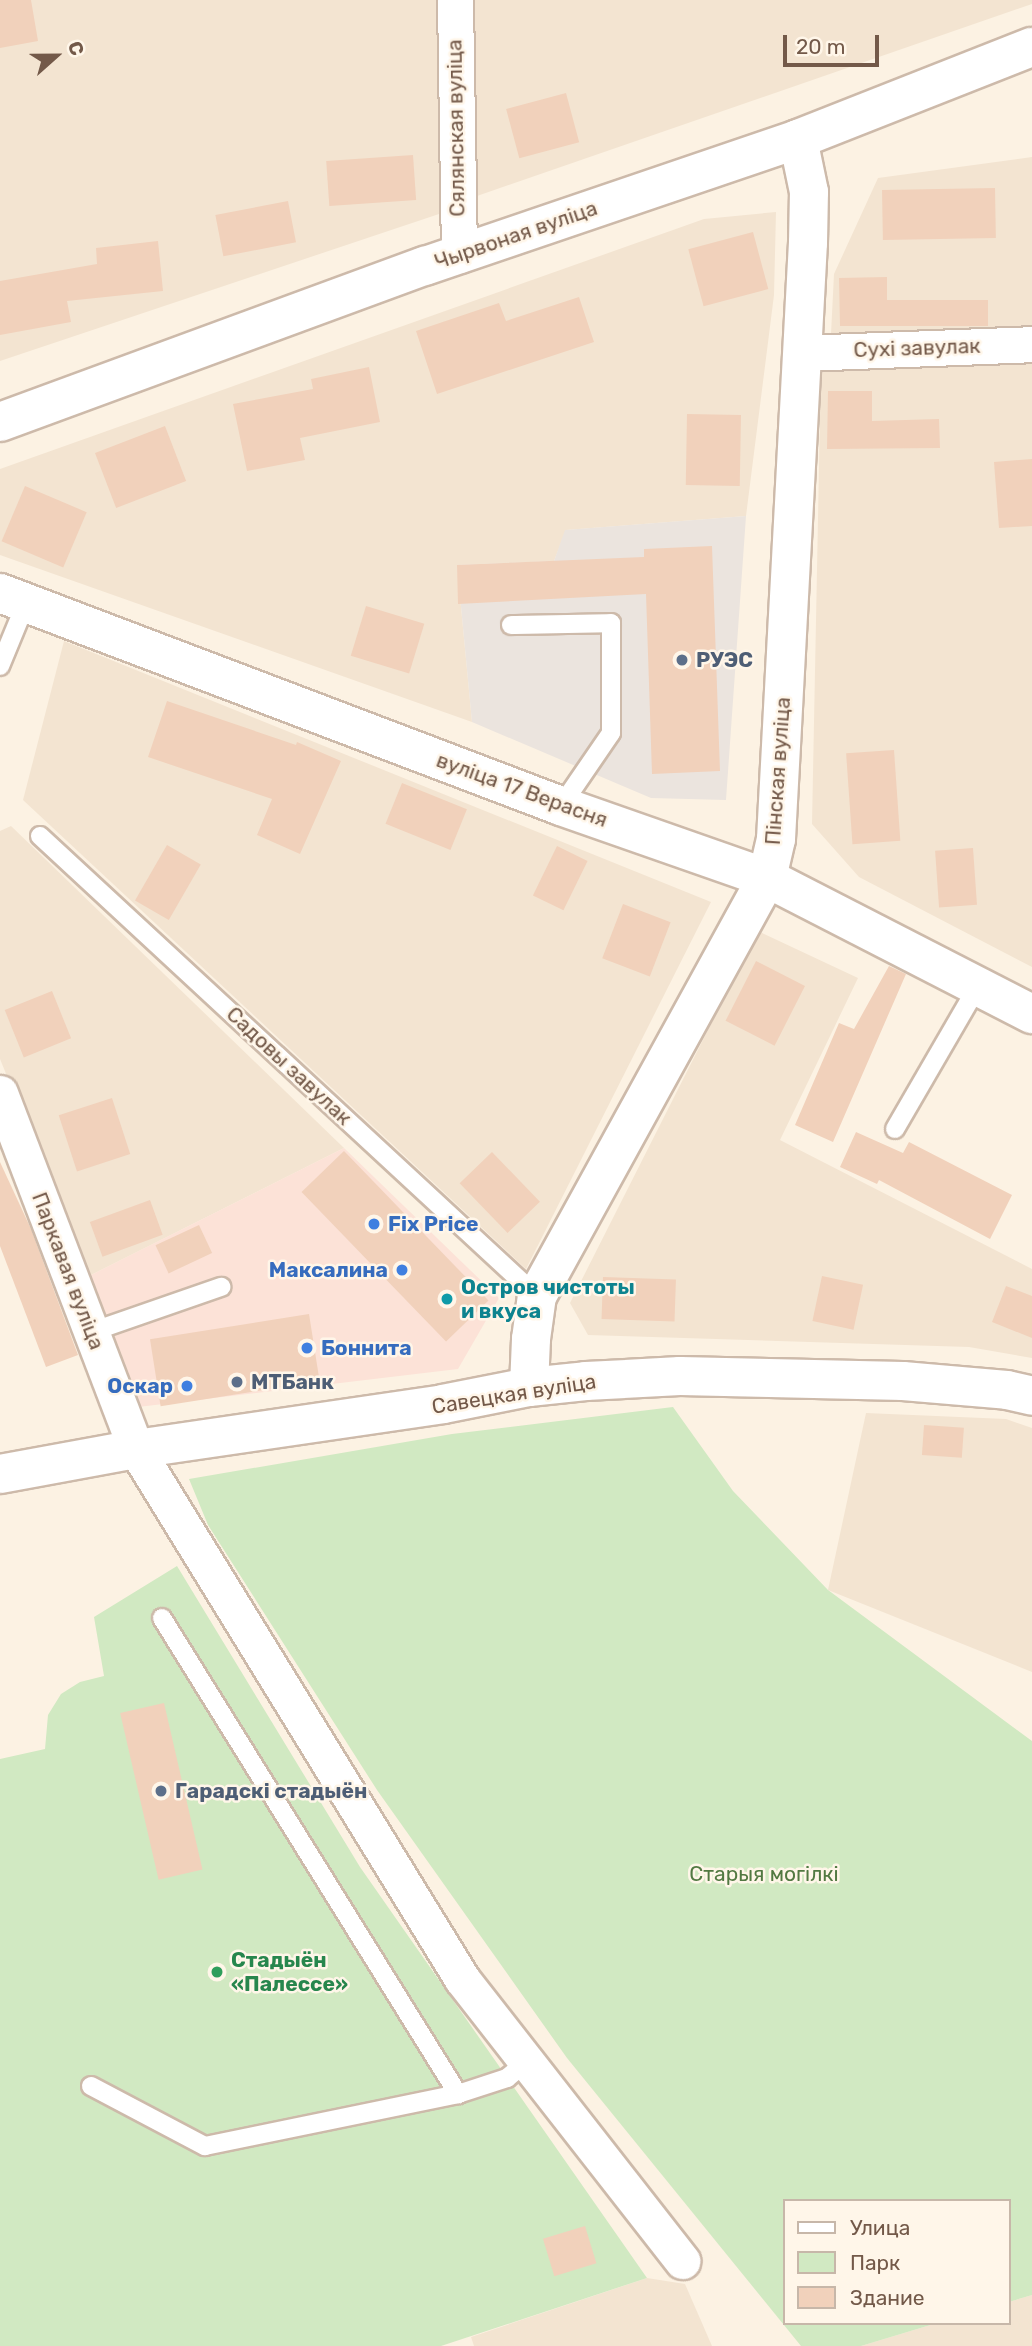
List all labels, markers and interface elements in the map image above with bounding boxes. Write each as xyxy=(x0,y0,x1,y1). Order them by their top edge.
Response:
north arrow xyxy=(21,21,91,91)
scale bar xyxy=(787,21,883,65)
text: 20 m xyxy=(796,34,845,59)
text: С xyxy=(63,38,89,59)
street label: Сялянская вуліца xyxy=(442,39,470,217)
street label: Чырвоная вуліца xyxy=(431,195,601,275)
street label: Сухі завулак xyxy=(853,333,981,363)
place label: РУЭС xyxy=(696,647,753,673)
marker: РУЭС xyxy=(674,652,690,668)
street label: Пінская вуліца xyxy=(760,696,796,846)
street label: вуліца 17 Верасня xyxy=(433,747,611,833)
street label: Садовы завулак xyxy=(221,1002,357,1130)
street label: Паркавая вуліца xyxy=(26,1189,110,1353)
place label: Fix Price xyxy=(388,1211,478,1237)
marker: Fix Price xyxy=(366,1216,382,1232)
place label: Максалина xyxy=(269,1257,388,1283)
marker: Максалина xyxy=(394,1262,410,1278)
place label: Остров чистоты и вкуса xyxy=(461,1274,635,1324)
marker: Остров чистоты и вкуса xyxy=(439,1291,455,1307)
place label: Боннита xyxy=(321,1335,412,1361)
marker: Боннита xyxy=(299,1340,315,1356)
place label: МТБанк xyxy=(251,1369,334,1395)
street label: Савецкая вуліца xyxy=(430,1369,598,1419)
place label: Оскар xyxy=(107,1373,173,1399)
marker: МТБанк xyxy=(229,1374,245,1390)
marker: Оскар xyxy=(179,1378,195,1394)
place label: Гарадскі стадыён xyxy=(175,1778,367,1804)
marker: Гарадскі стадыён xyxy=(153,1783,169,1799)
park label: Старыя могілкі xyxy=(689,1861,839,1887)
place label: Стадыён «Палессе» xyxy=(231,1947,348,1997)
marker: Стадыён «Палессе» xyxy=(209,1964,225,1980)
legend xyxy=(783,2199,1011,2325)
text: Улица xyxy=(850,2215,910,2240)
text: Парк xyxy=(850,2250,900,2275)
text: Здание xyxy=(850,2285,925,2310)

